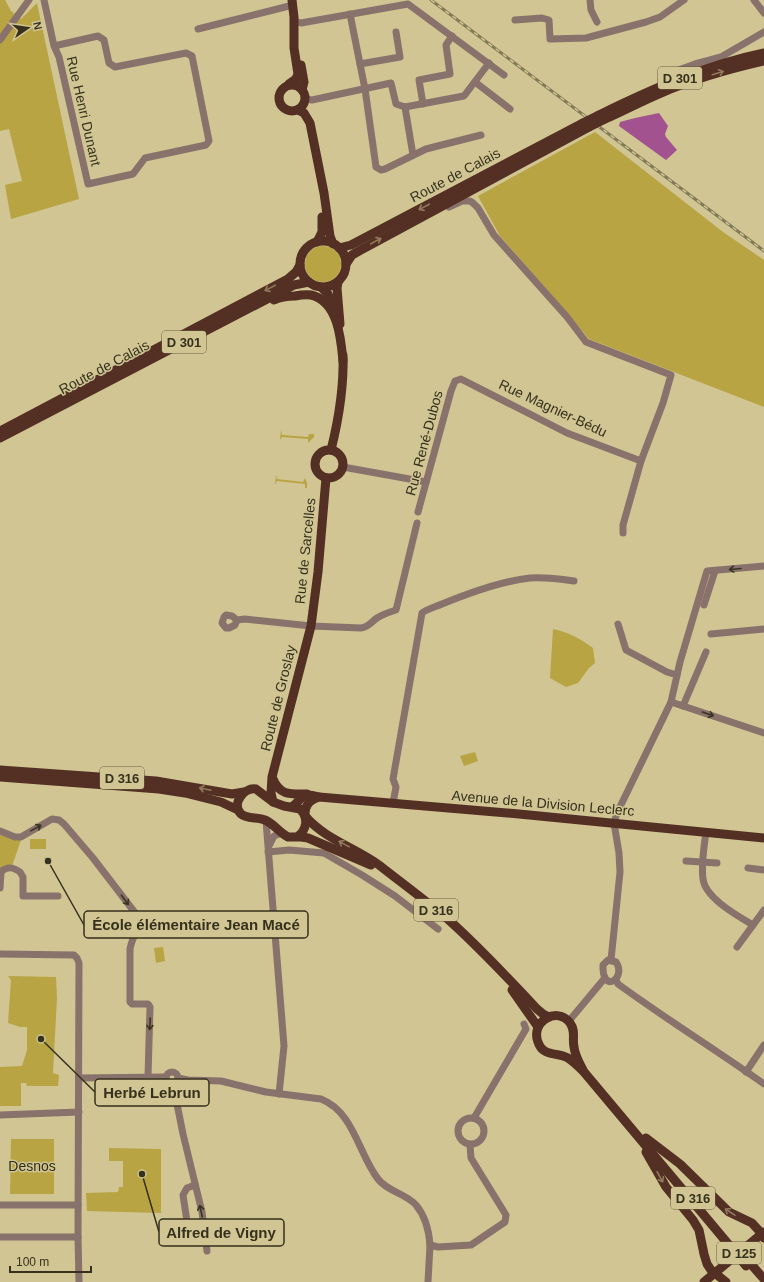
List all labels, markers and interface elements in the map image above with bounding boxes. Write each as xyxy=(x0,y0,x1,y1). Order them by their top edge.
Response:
north arrow xyxy=(8,8,48,48)
text: N xyxy=(31,21,44,31)
street label: Rue Henri Dunant xyxy=(64,55,104,168)
road number: D 301 xyxy=(658,67,702,89)
one-way arrow xyxy=(712,69,725,76)
street label: Route de Calais xyxy=(407,145,503,205)
one-way arrow xyxy=(419,204,431,211)
one-way arrow xyxy=(370,237,382,245)
one-way arrow xyxy=(264,285,276,292)
road number: D 301 xyxy=(162,331,206,353)
street label: Route de Calais xyxy=(56,337,152,397)
street label: Rue Magnier-Bédu xyxy=(496,376,610,440)
street label: Rue René-Dubos xyxy=(402,389,446,497)
street label: Rue de Sarcelles xyxy=(291,497,319,605)
one-way arrow xyxy=(729,565,742,572)
street label: Route de Groslay xyxy=(257,643,299,753)
one-way arrow xyxy=(701,711,714,718)
road number: D 316 xyxy=(100,767,144,789)
one-way arrow xyxy=(199,785,212,793)
street label: Avenue de la Division Leclerc xyxy=(451,787,635,819)
one-way arrow xyxy=(30,824,42,832)
one-way arrow xyxy=(339,839,351,847)
one-way arrow xyxy=(121,894,129,905)
road number: D 316 xyxy=(414,899,458,921)
callout: École élémentaire Jean Macé xyxy=(84,911,308,938)
text: École élémentaire Jean Macé xyxy=(92,916,300,933)
one-way arrow xyxy=(146,1017,154,1030)
callout: Herbé Lebrun xyxy=(95,1079,209,1106)
text: Herbé Lebrun xyxy=(103,1084,201,1101)
park label: Desnos xyxy=(8,1158,56,1174)
one-way arrow xyxy=(657,1171,665,1183)
road number: D 316 xyxy=(671,1187,715,1209)
one-way arrow xyxy=(197,1205,205,1218)
one-way arrow xyxy=(725,1208,736,1216)
callout: Alfred de Vigny xyxy=(159,1219,284,1246)
text: Alfred de Vigny xyxy=(166,1224,277,1241)
road number: D 125 xyxy=(717,1242,761,1264)
scale bar xyxy=(10,1248,91,1274)
text: 100 m xyxy=(16,1255,49,1269)

